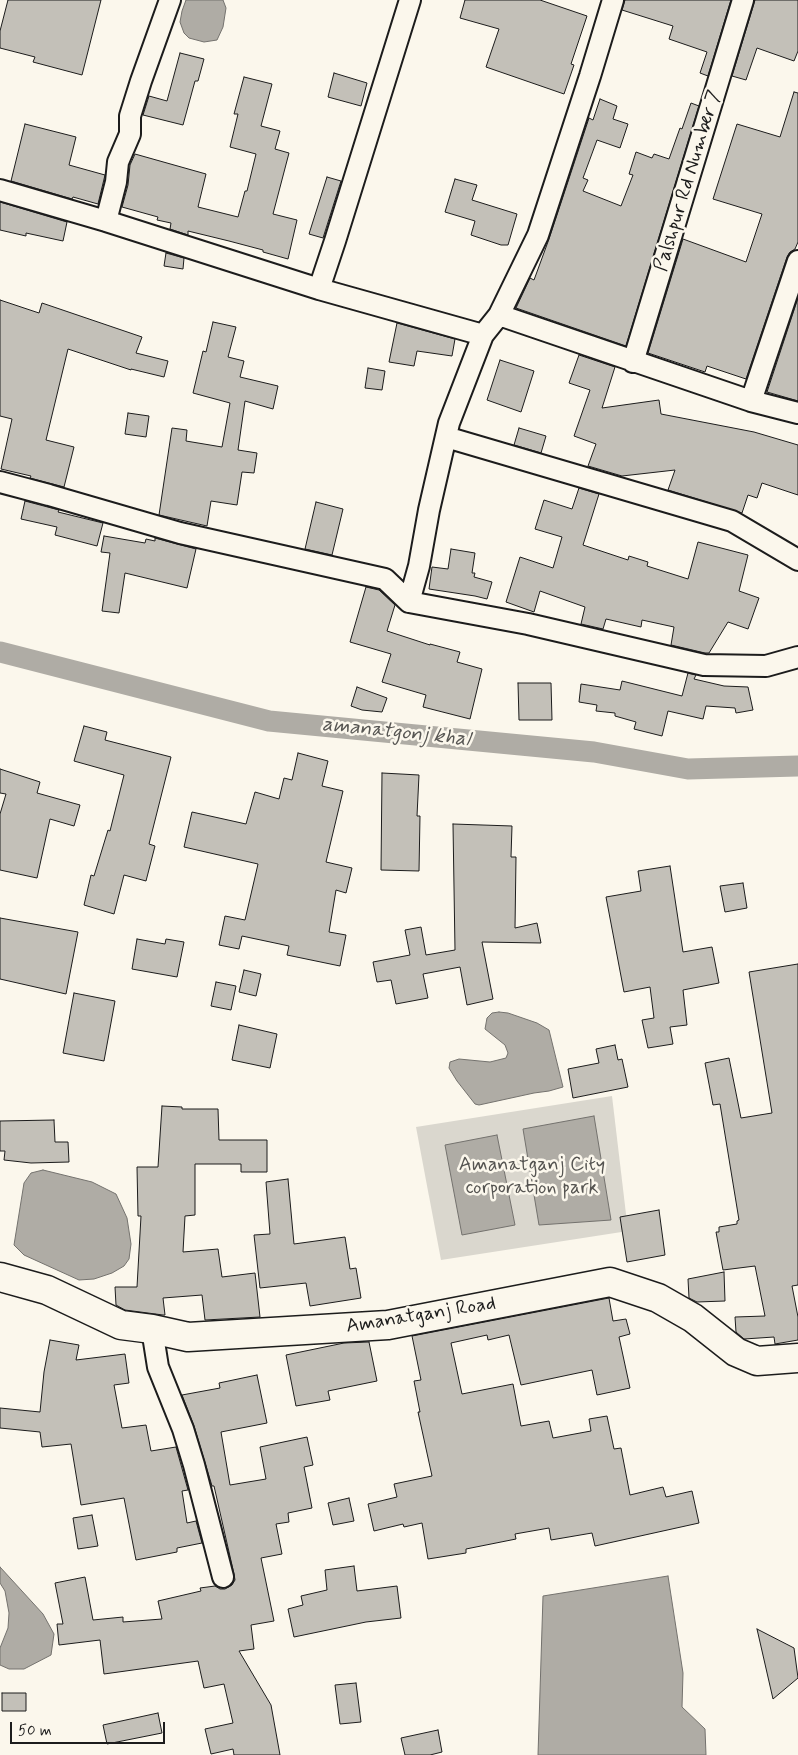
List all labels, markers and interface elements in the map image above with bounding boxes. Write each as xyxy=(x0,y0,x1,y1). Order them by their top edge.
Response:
street label: Palshpur Rd Number 7 xyxy=(650,87,728,275)
water label: amanatgonj khal xyxy=(321,713,471,753)
park label: Amanatganj City corporation park xyxy=(459,1154,605,1201)
street label: Amanatganj Road xyxy=(344,1292,498,1340)
scale bar xyxy=(12,1712,168,1744)
text: 50 m xyxy=(18,1721,52,1741)

